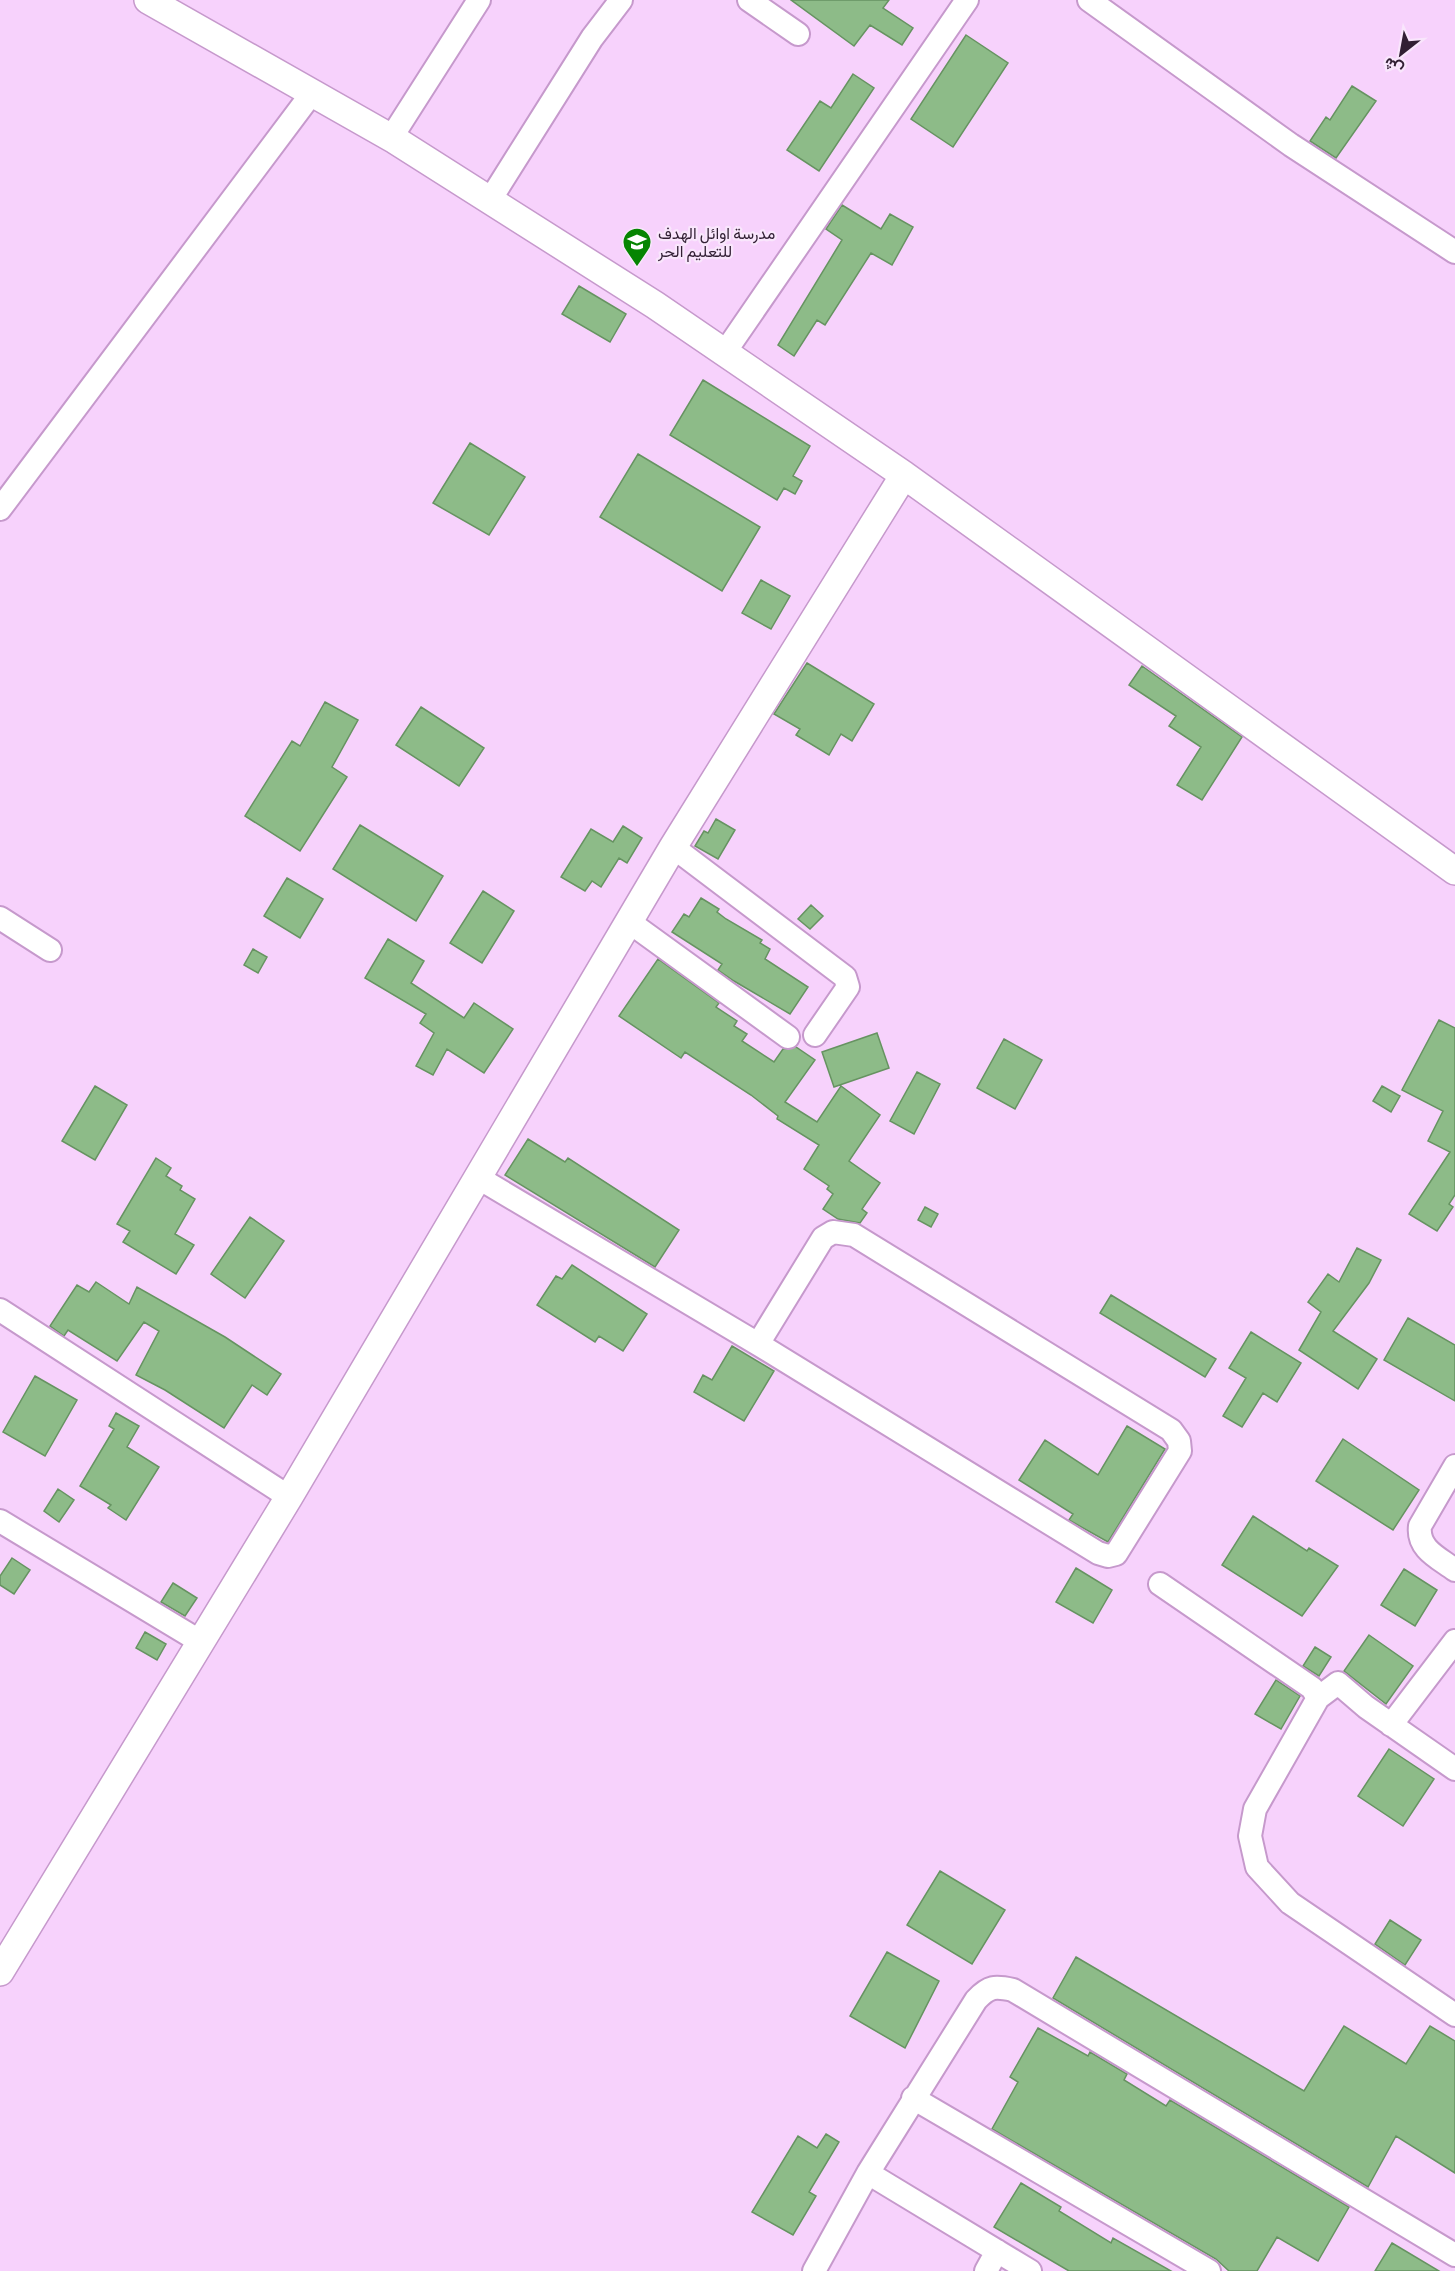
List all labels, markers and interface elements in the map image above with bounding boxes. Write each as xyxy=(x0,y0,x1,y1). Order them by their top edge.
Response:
north arrow xyxy=(1371,24,1431,84)
text: ش xyxy=(1378,52,1407,83)
place label: مدرسة اوائل الهدف للتعليم الحر xyxy=(657,220,775,262)
school or university icon: مدرسة اوائل الهدف للتعليم الحر xyxy=(621,226,653,268)

